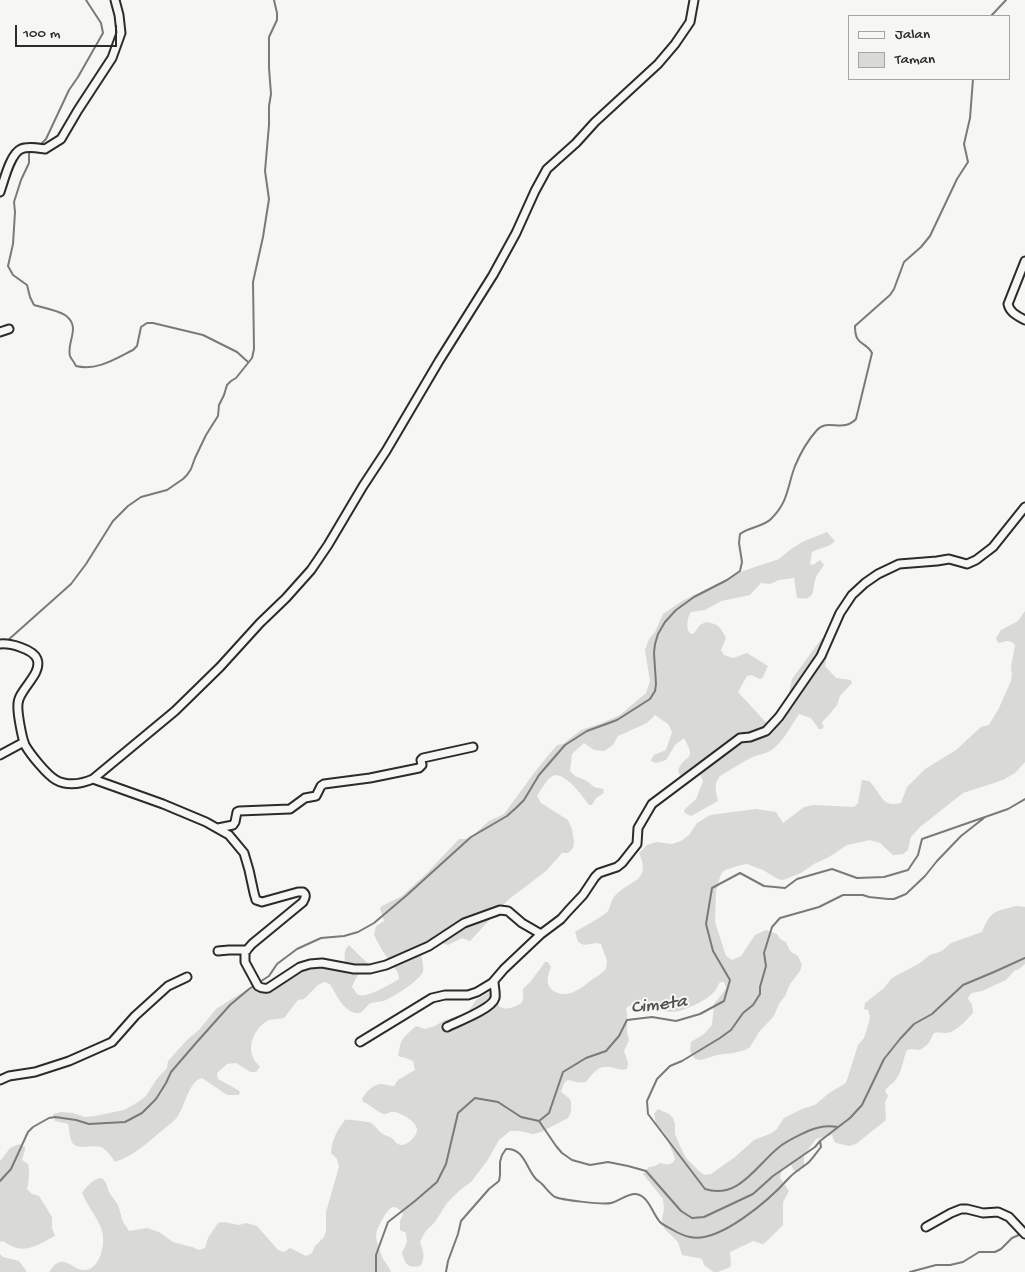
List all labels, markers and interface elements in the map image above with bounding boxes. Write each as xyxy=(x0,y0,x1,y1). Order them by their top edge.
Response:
scale bar xyxy=(18,15,120,47)
legend xyxy=(848,15,1010,80)
text: 100 m xyxy=(23,25,60,43)
text: Jalan xyxy=(895,26,930,44)
text: Taman xyxy=(895,51,935,69)
water label: Cimeta xyxy=(630,991,688,1021)

